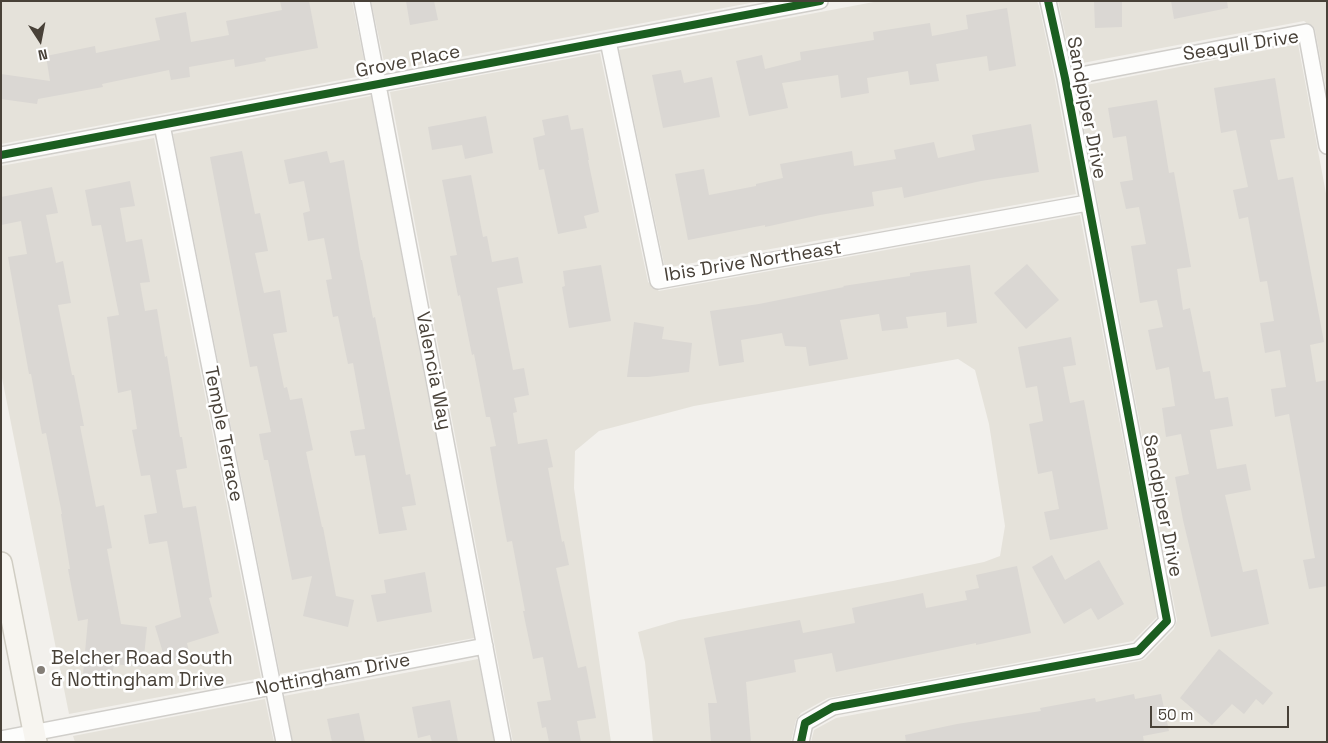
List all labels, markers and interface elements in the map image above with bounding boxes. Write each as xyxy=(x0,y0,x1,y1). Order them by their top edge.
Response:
north arrow xyxy=(15,15,65,65)
street label: Seagull Drive xyxy=(1181,26,1301,66)
street label: Sandpiper Drive xyxy=(1061,35,1111,181)
street label: Grove Place xyxy=(354,41,462,83)
text: N xyxy=(37,45,49,64)
street label: Ibis Drive Northeast xyxy=(663,237,843,287)
street label: Valencia Way xyxy=(410,310,456,432)
street label: Temple Terrace xyxy=(199,364,247,504)
street label: Sandpiper Drive xyxy=(1137,433,1187,579)
place label: Belcher Road South & Nottingham Drive xyxy=(51,648,233,692)
street label: Nottingham Drive xyxy=(254,649,412,701)
marker: Belcher Road South & Nottingham Drive xyxy=(35,664,47,676)
scale bar xyxy=(1153,696,1292,728)
text: 50 m xyxy=(1158,705,1193,724)

